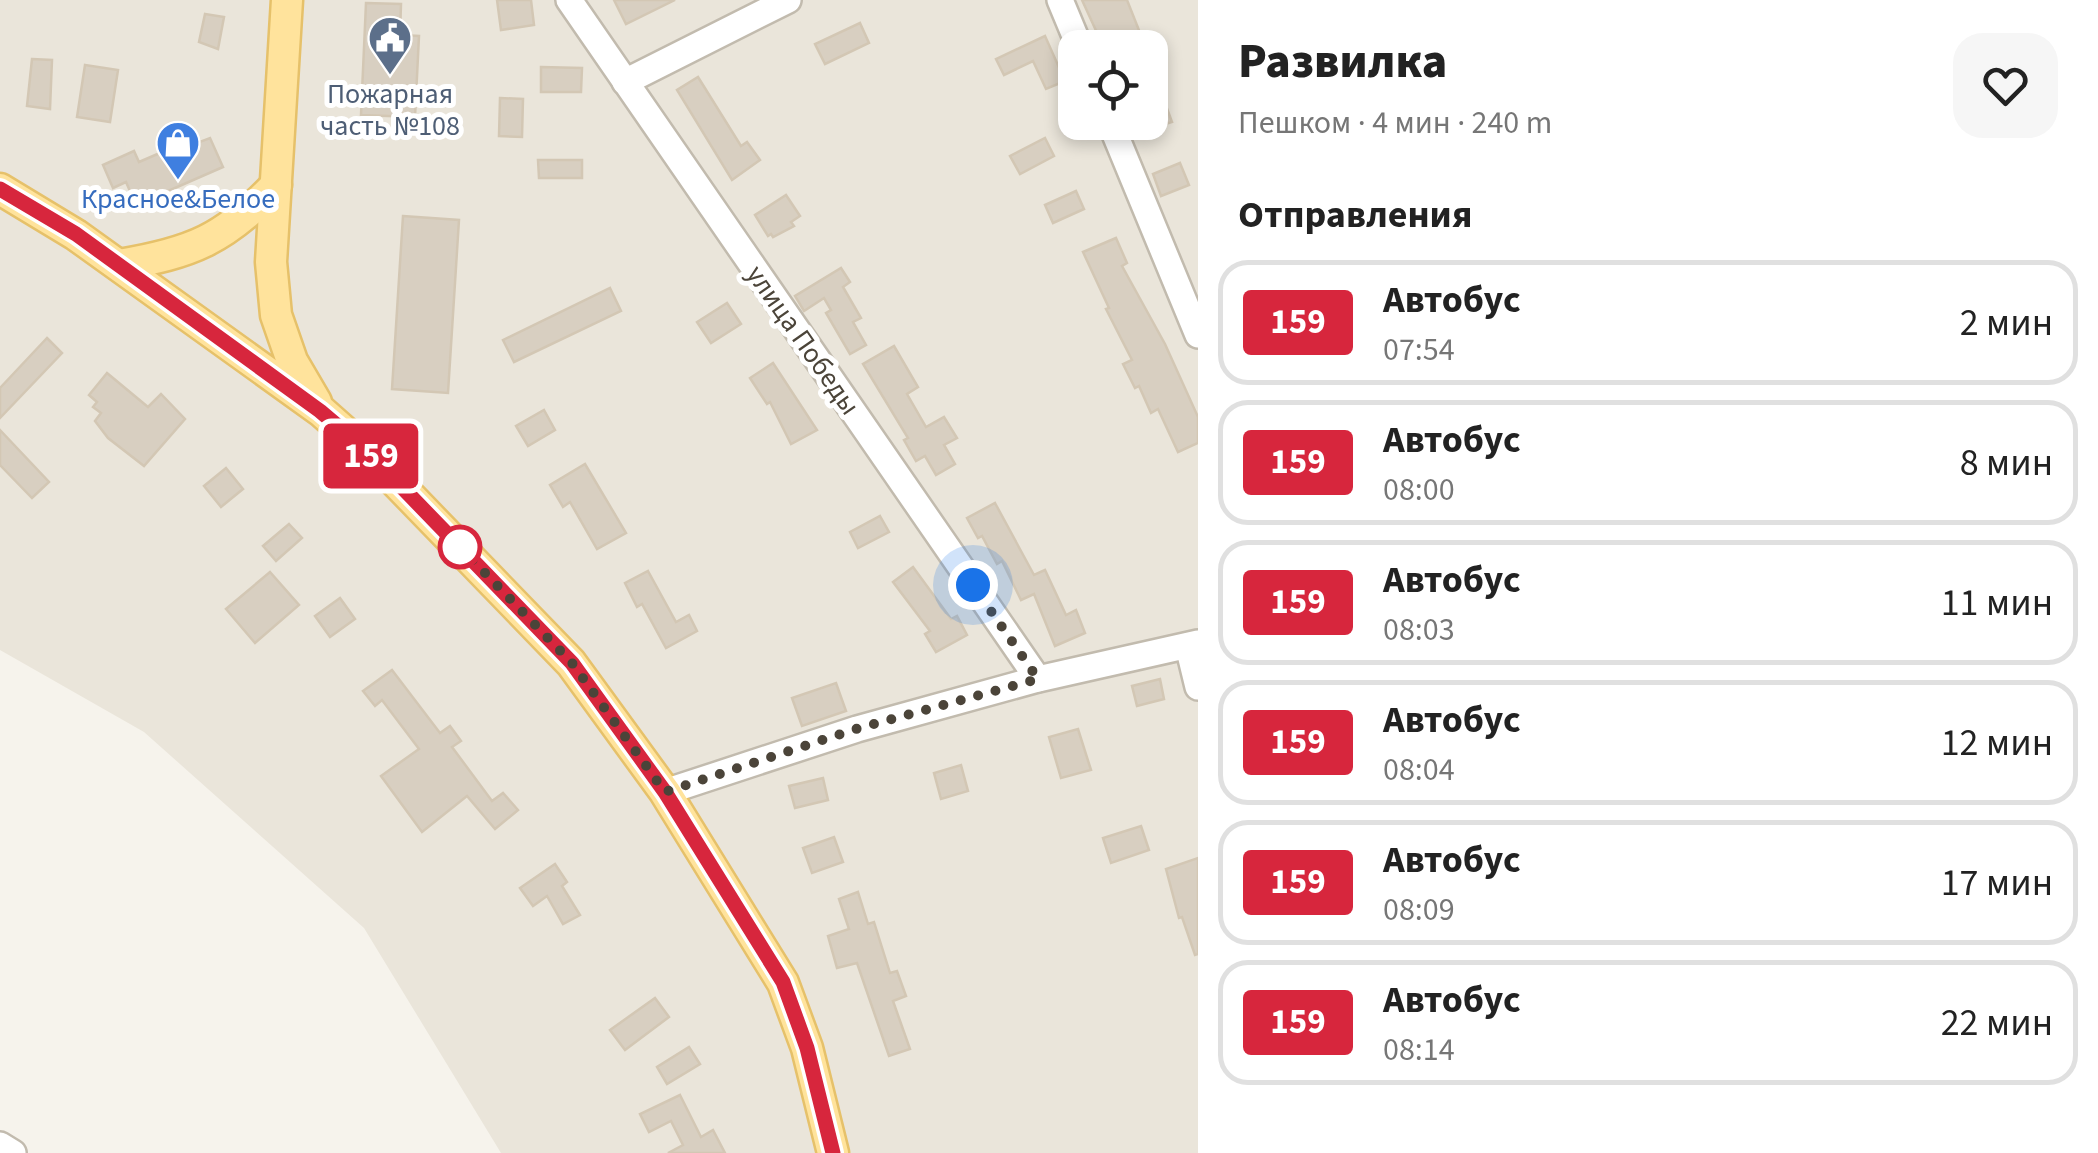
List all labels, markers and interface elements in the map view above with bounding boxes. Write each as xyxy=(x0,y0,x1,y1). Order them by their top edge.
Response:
public building icon: Пожарная часть №108 xyxy=(367,15,413,76)
text: Развилка xyxy=(1238,28,1447,96)
map controls xyxy=(1058,30,1168,140)
button: locate xyxy=(1058,30,1168,140)
button: heart xyxy=(1953,33,2058,138)
place label: Пожарная часть №108 xyxy=(320,74,460,146)
text: Пешком · 4 мин · 240 m xyxy=(1238,100,1552,146)
shop icon: Красное&Белое xyxy=(155,120,201,181)
place label: Красное&Белое xyxy=(81,179,275,219)
text: Отправления xyxy=(1238,188,1472,242)
street label: улица Победы xyxy=(736,257,870,423)
text: Автобус xyxy=(1383,273,1521,327)
text: 2 мин xyxy=(1960,296,2053,350)
text: 159 xyxy=(1270,297,1326,347)
text: 07:54 xyxy=(1383,327,1455,373)
text: Автобус xyxy=(1383,413,1521,467)
line badge: 159 xyxy=(314,424,428,488)
text: 159 xyxy=(343,431,399,481)
text: 8 мин xyxy=(1960,436,2053,490)
text: 159 xyxy=(1270,437,1326,487)
text: 08:00 xyxy=(1383,467,1455,513)
unlabelled marker xyxy=(439,526,481,568)
text: Автобус xyxy=(1383,553,1521,607)
your location xyxy=(948,560,998,610)
text: 11 мин xyxy=(1941,576,2053,630)
text: 159 xyxy=(1270,577,1326,627)
text: 08:03 xyxy=(1383,607,1455,653)
text: Автобус xyxy=(1383,693,1521,747)
text: 12 мин xyxy=(1941,716,2053,770)
text: 159 xyxy=(1270,717,1326,767)
text: 08:04 xyxy=(1383,747,1455,793)
text: Автобус xyxy=(1383,833,1521,887)
text: 17 мин xyxy=(1941,856,2053,910)
text: 159 xyxy=(1270,857,1326,907)
text: 08:09 xyxy=(1383,887,1455,933)
text: Автобус xyxy=(1383,973,1521,1027)
text: 22 мин xyxy=(1941,996,2053,1050)
text: 159 xyxy=(1270,997,1326,1047)
text: 08:14 xyxy=(1383,1027,1455,1073)

